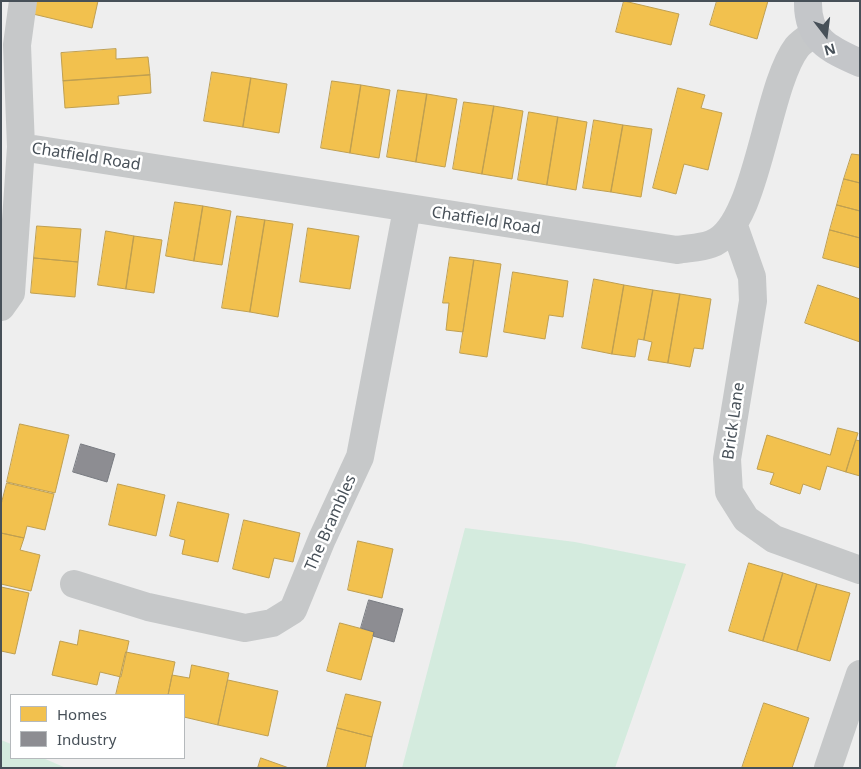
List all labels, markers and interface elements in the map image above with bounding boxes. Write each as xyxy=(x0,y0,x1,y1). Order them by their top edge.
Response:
north arrow xyxy=(801,10,851,60)
text: N xyxy=(822,39,838,61)
street label: Chatfield Road xyxy=(30,139,142,175)
street label: Chatfield Road xyxy=(430,203,542,239)
street label: Brick Lane xyxy=(719,381,749,461)
street label: The Brambles xyxy=(301,472,361,574)
legend xyxy=(10,694,185,759)
text: Homes xyxy=(57,704,107,724)
text: Industry xyxy=(57,729,116,749)

